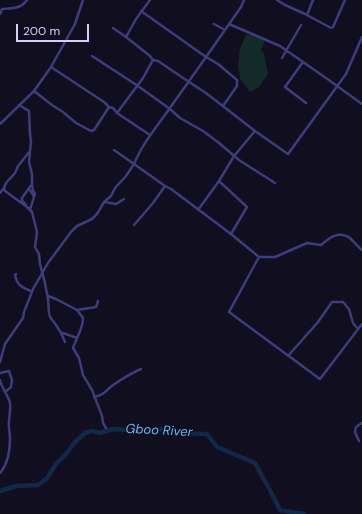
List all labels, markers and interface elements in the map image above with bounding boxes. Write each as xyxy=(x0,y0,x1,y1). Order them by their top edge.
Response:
scale bar xyxy=(18,16,91,42)
text: 200 m xyxy=(23,23,60,39)
water label: Gboo River xyxy=(125,421,193,441)

